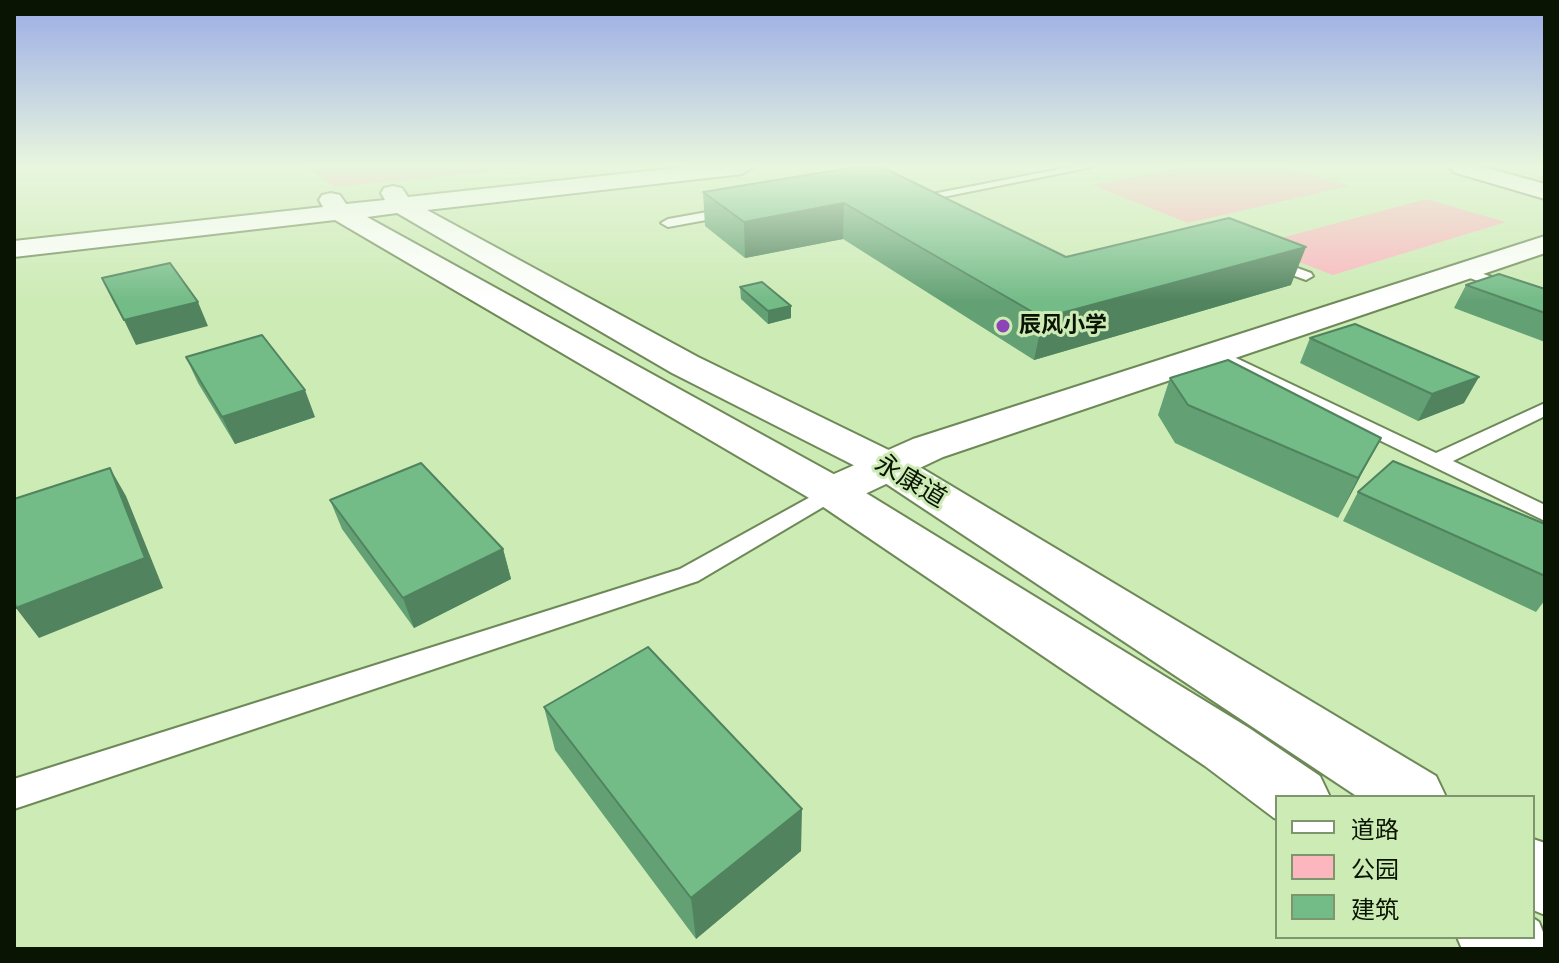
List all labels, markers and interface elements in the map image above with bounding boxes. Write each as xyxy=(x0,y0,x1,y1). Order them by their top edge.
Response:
place label: 辰风小学 xyxy=(1019,313,1107,339)
marker: 辰风小学 xyxy=(994,317,1012,335)
street label: 永康道 xyxy=(869,449,951,515)
legend xyxy=(1275,795,1535,939)
text: 道路 xyxy=(1351,816,1399,843)
text: 公园 xyxy=(1351,856,1399,883)
text: 建筑 xyxy=(1351,896,1399,923)

